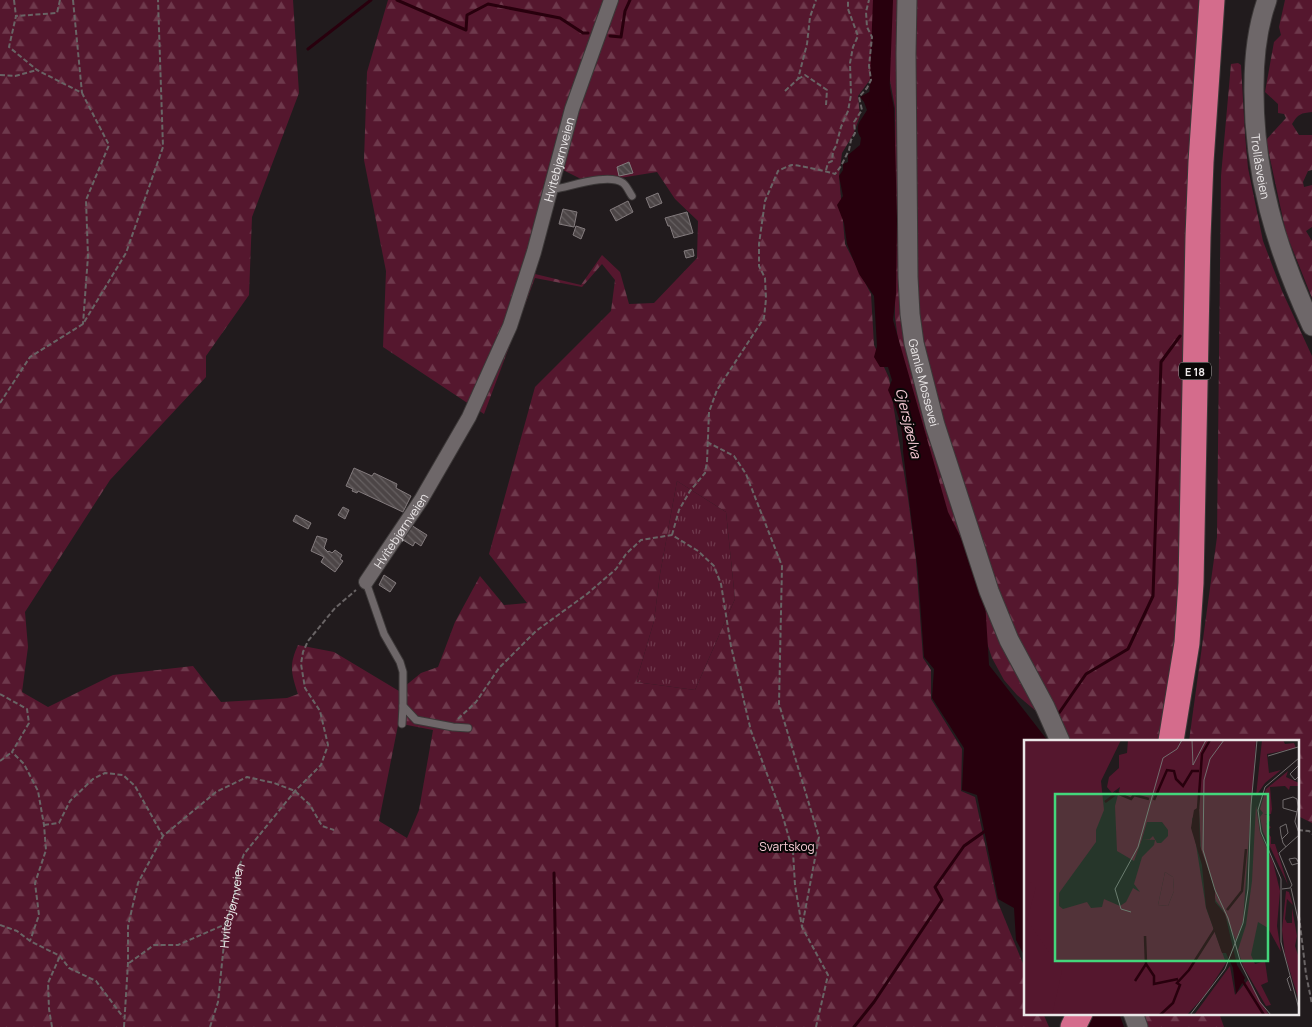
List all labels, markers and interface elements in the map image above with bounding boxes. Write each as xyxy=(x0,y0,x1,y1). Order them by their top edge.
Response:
street label: Hvitebjørnveien xyxy=(539,115,578,204)
street label: Trollåsveien xyxy=(1247,133,1275,201)
street label: Gamle Mossevei xyxy=(905,338,943,428)
road number: E 18 xyxy=(1179,362,1211,380)
water label: Gjersjøelva xyxy=(892,386,927,461)
street label: Hvitebjørnveien xyxy=(369,490,432,571)
inset map xyxy=(1024,740,1300,1014)
park label: Svartskog xyxy=(759,838,815,855)
street label: Hvitebjørnveien xyxy=(215,860,248,949)

